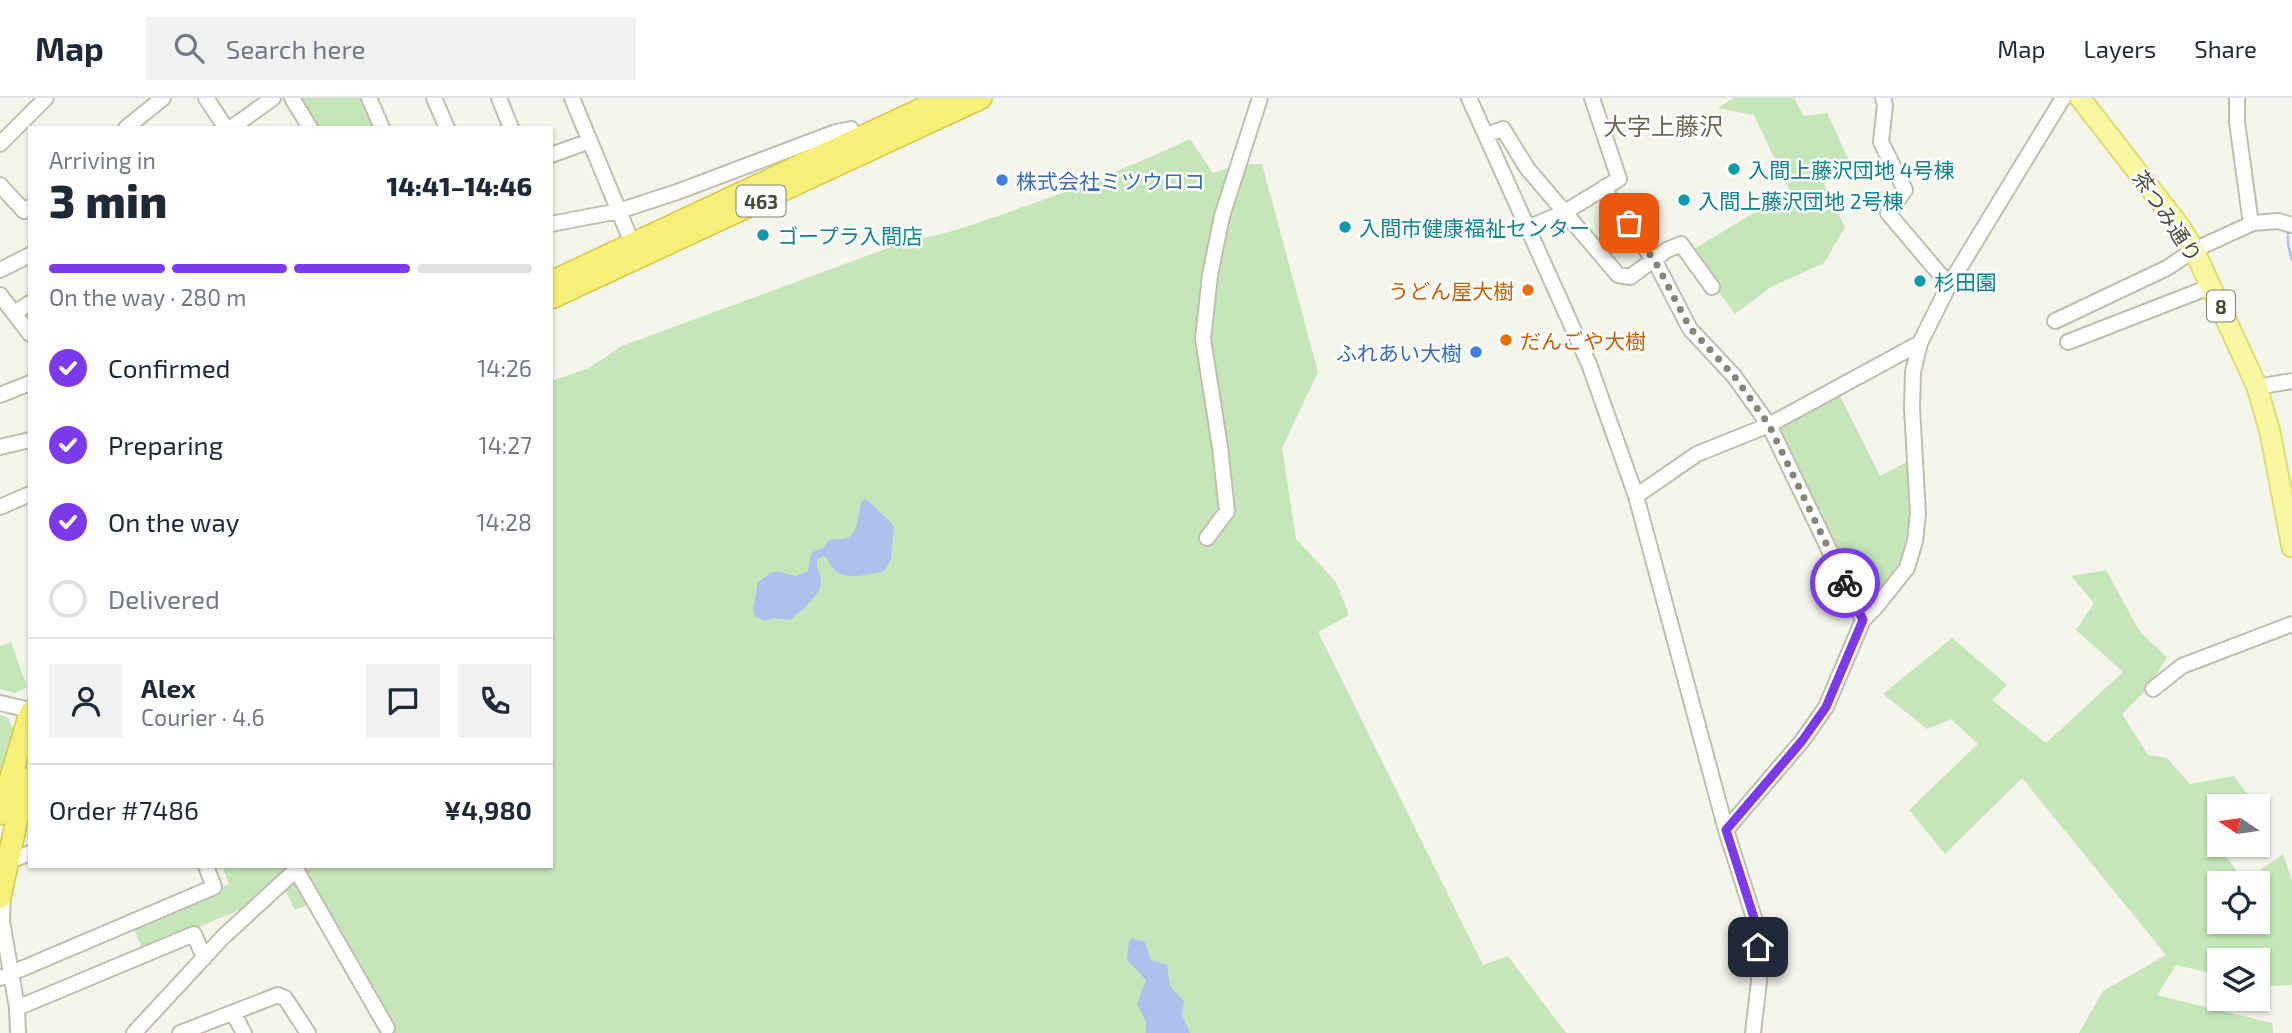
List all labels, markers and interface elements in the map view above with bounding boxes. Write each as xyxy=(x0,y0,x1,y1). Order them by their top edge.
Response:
search box xyxy=(146,17,636,80)
text: Map xyxy=(35,28,104,68)
icon: search xyxy=(170,29,208,67)
text: Search here xyxy=(226,33,365,64)
text: Map xyxy=(1997,34,2045,63)
text: Layers xyxy=(2083,34,2156,63)
text: Share xyxy=(2194,34,2257,63)
district label: 大字上藤沢 xyxy=(1603,111,1723,140)
text: Arriving in xyxy=(49,146,156,174)
place label: 入間上藤沢団地 4号棟 xyxy=(1748,157,1955,182)
marker: 入間上藤沢団地 4号棟 xyxy=(1726,161,1742,177)
street label: 茶つみ通り xyxy=(2128,165,2208,267)
place label: 株式会社ミツウロコ xyxy=(1016,168,1205,193)
text: 14:41–14:46 xyxy=(387,170,532,201)
text: 3 min xyxy=(49,172,167,227)
marker: 株式会社ミツウロコ xyxy=(994,172,1010,188)
road number: 463 xyxy=(736,186,786,216)
place label: 入間上藤沢団地 2号棟 xyxy=(1698,188,1903,213)
marker: 入間上藤沢団地 2号棟 xyxy=(1676,192,1692,208)
pin xyxy=(1599,193,1659,253)
icon: bag xyxy=(1610,204,1648,242)
place label: 入間市健康福祉センター xyxy=(1359,215,1590,240)
marker: 入間市健康福祉センター xyxy=(1337,219,1353,235)
place label: ゴープラ入間店 xyxy=(777,223,923,248)
marker: ゴープラ入間店 xyxy=(755,227,771,243)
place label: 杉田園 xyxy=(1934,269,1997,294)
marker: 杉田園 xyxy=(1912,273,1928,289)
place label: うどん屋大樹 xyxy=(1388,278,1514,303)
marker: うどん屋大樹 xyxy=(1520,282,1536,298)
text: On the way · 280 m xyxy=(49,283,246,311)
road number: 8 xyxy=(2207,290,2235,322)
place label: だんごや大樹 xyxy=(1520,328,1646,353)
marker: だんごや大樹 xyxy=(1498,332,1514,348)
place label: ふれあい大樹 xyxy=(1336,340,1462,365)
marker: ふれあい大樹 xyxy=(1468,344,1484,360)
icon: check xyxy=(49,349,87,387)
text: Confirmed xyxy=(108,352,231,383)
text: 14:26 xyxy=(477,354,532,382)
icon: check xyxy=(49,426,87,464)
text: Preparing xyxy=(108,429,223,460)
text: 14:27 xyxy=(479,431,532,459)
icon: check xyxy=(49,503,87,541)
text: On the way xyxy=(108,506,239,537)
text: 14:28 xyxy=(476,508,532,536)
courier xyxy=(1810,548,1880,618)
icon: bike xyxy=(1826,564,1864,602)
text: Delivered xyxy=(108,583,220,614)
button: person xyxy=(49,664,123,738)
button: chat xyxy=(366,664,440,738)
button: phone xyxy=(458,664,532,738)
text: Alex xyxy=(141,672,196,703)
text: Courier · 4.6 xyxy=(141,703,265,731)
text: Order #7486 xyxy=(49,794,199,825)
text: ¥4,980 xyxy=(444,794,532,825)
north arrow xyxy=(2207,794,2270,858)
map controls xyxy=(2207,794,2270,1011)
button: locate xyxy=(2207,871,2270,934)
pin xyxy=(1728,917,1788,977)
icon: home xyxy=(1739,928,1777,966)
button: layers xyxy=(2207,948,2270,1011)

